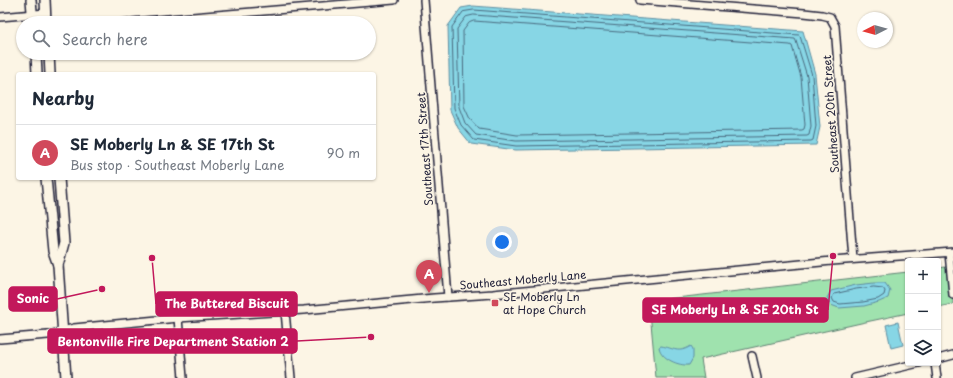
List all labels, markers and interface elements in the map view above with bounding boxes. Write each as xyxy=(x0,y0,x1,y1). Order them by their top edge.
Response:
north arrow xyxy=(857,12,893,48)
search box xyxy=(16,16,376,60)
icon: search xyxy=(30,27,52,49)
text: Search here xyxy=(62,27,148,50)
street label: Southeast 20th Street xyxy=(818,54,843,174)
text: Nearby xyxy=(32,85,94,111)
street label: Southeast 17th Street xyxy=(412,91,437,206)
text: SE Moberly Ln & SE 17th St xyxy=(70,132,275,155)
text: A xyxy=(40,143,50,162)
text: 90 m xyxy=(327,143,360,162)
text: Bus stop · Southeast Moberly Lane xyxy=(70,155,284,174)
your location xyxy=(492,232,512,252)
map controls xyxy=(905,258,941,366)
button: + xyxy=(905,258,941,294)
pin: A xyxy=(416,260,442,293)
street label: Southeast Moberly Lane xyxy=(459,265,587,294)
callout: Sonic xyxy=(9,287,57,311)
place label: SE Moberly Ln at Hope Church xyxy=(503,288,586,318)
text: Sonic xyxy=(17,289,50,307)
callout: The Buttered Biscuit xyxy=(156,292,297,316)
text: The Buttered Biscuit xyxy=(165,294,289,312)
button: − xyxy=(905,294,941,330)
marker: SE Moberly Ln at Hope Church xyxy=(490,298,500,308)
callout: SE Moberly Ln & SE 20th St xyxy=(643,298,828,322)
text: SE Moberly Ln & SE 20th St xyxy=(651,300,819,318)
callout: Bentonville Fire Department Station 2 xyxy=(48,329,297,353)
button: layers xyxy=(905,330,941,366)
text: Bentonville Fire Department Station 2 xyxy=(57,332,289,350)

